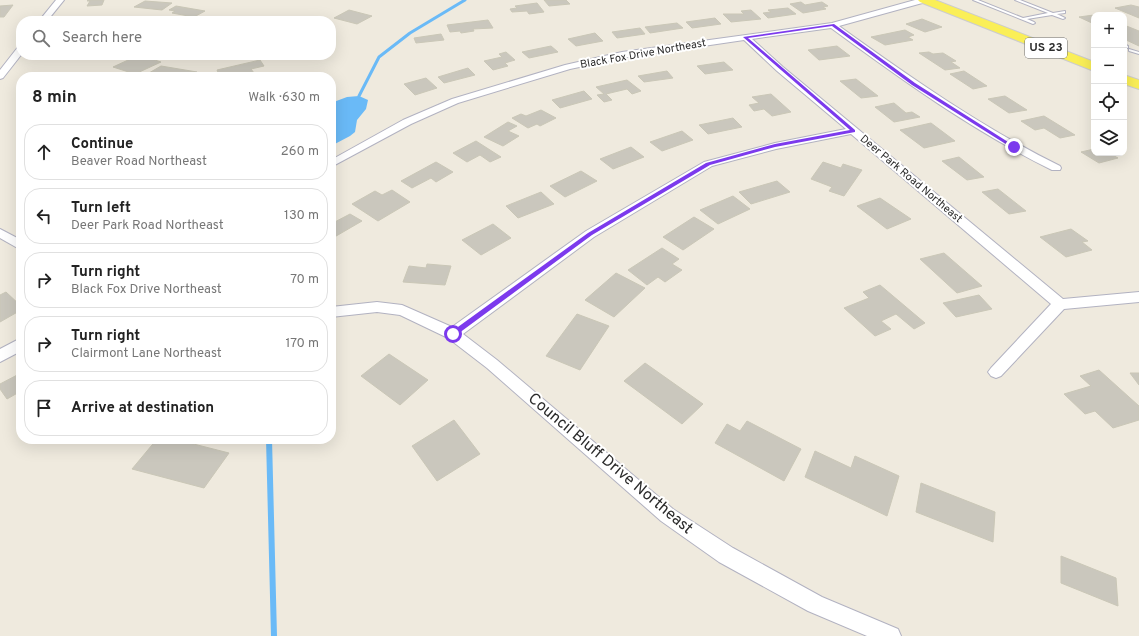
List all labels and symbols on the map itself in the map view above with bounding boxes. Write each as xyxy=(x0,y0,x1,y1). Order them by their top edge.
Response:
street label: Black Fox Drive Northeast xyxy=(579,36,707,72)
road number: US 23 xyxy=(1025,38,1067,58)
street label: Deer Park Road Northeast xyxy=(857,132,965,226)
route end xyxy=(1005,138,1023,156)
route start xyxy=(444,325,462,343)
street label: Council Bluff Drive Northeast xyxy=(523,389,697,539)

